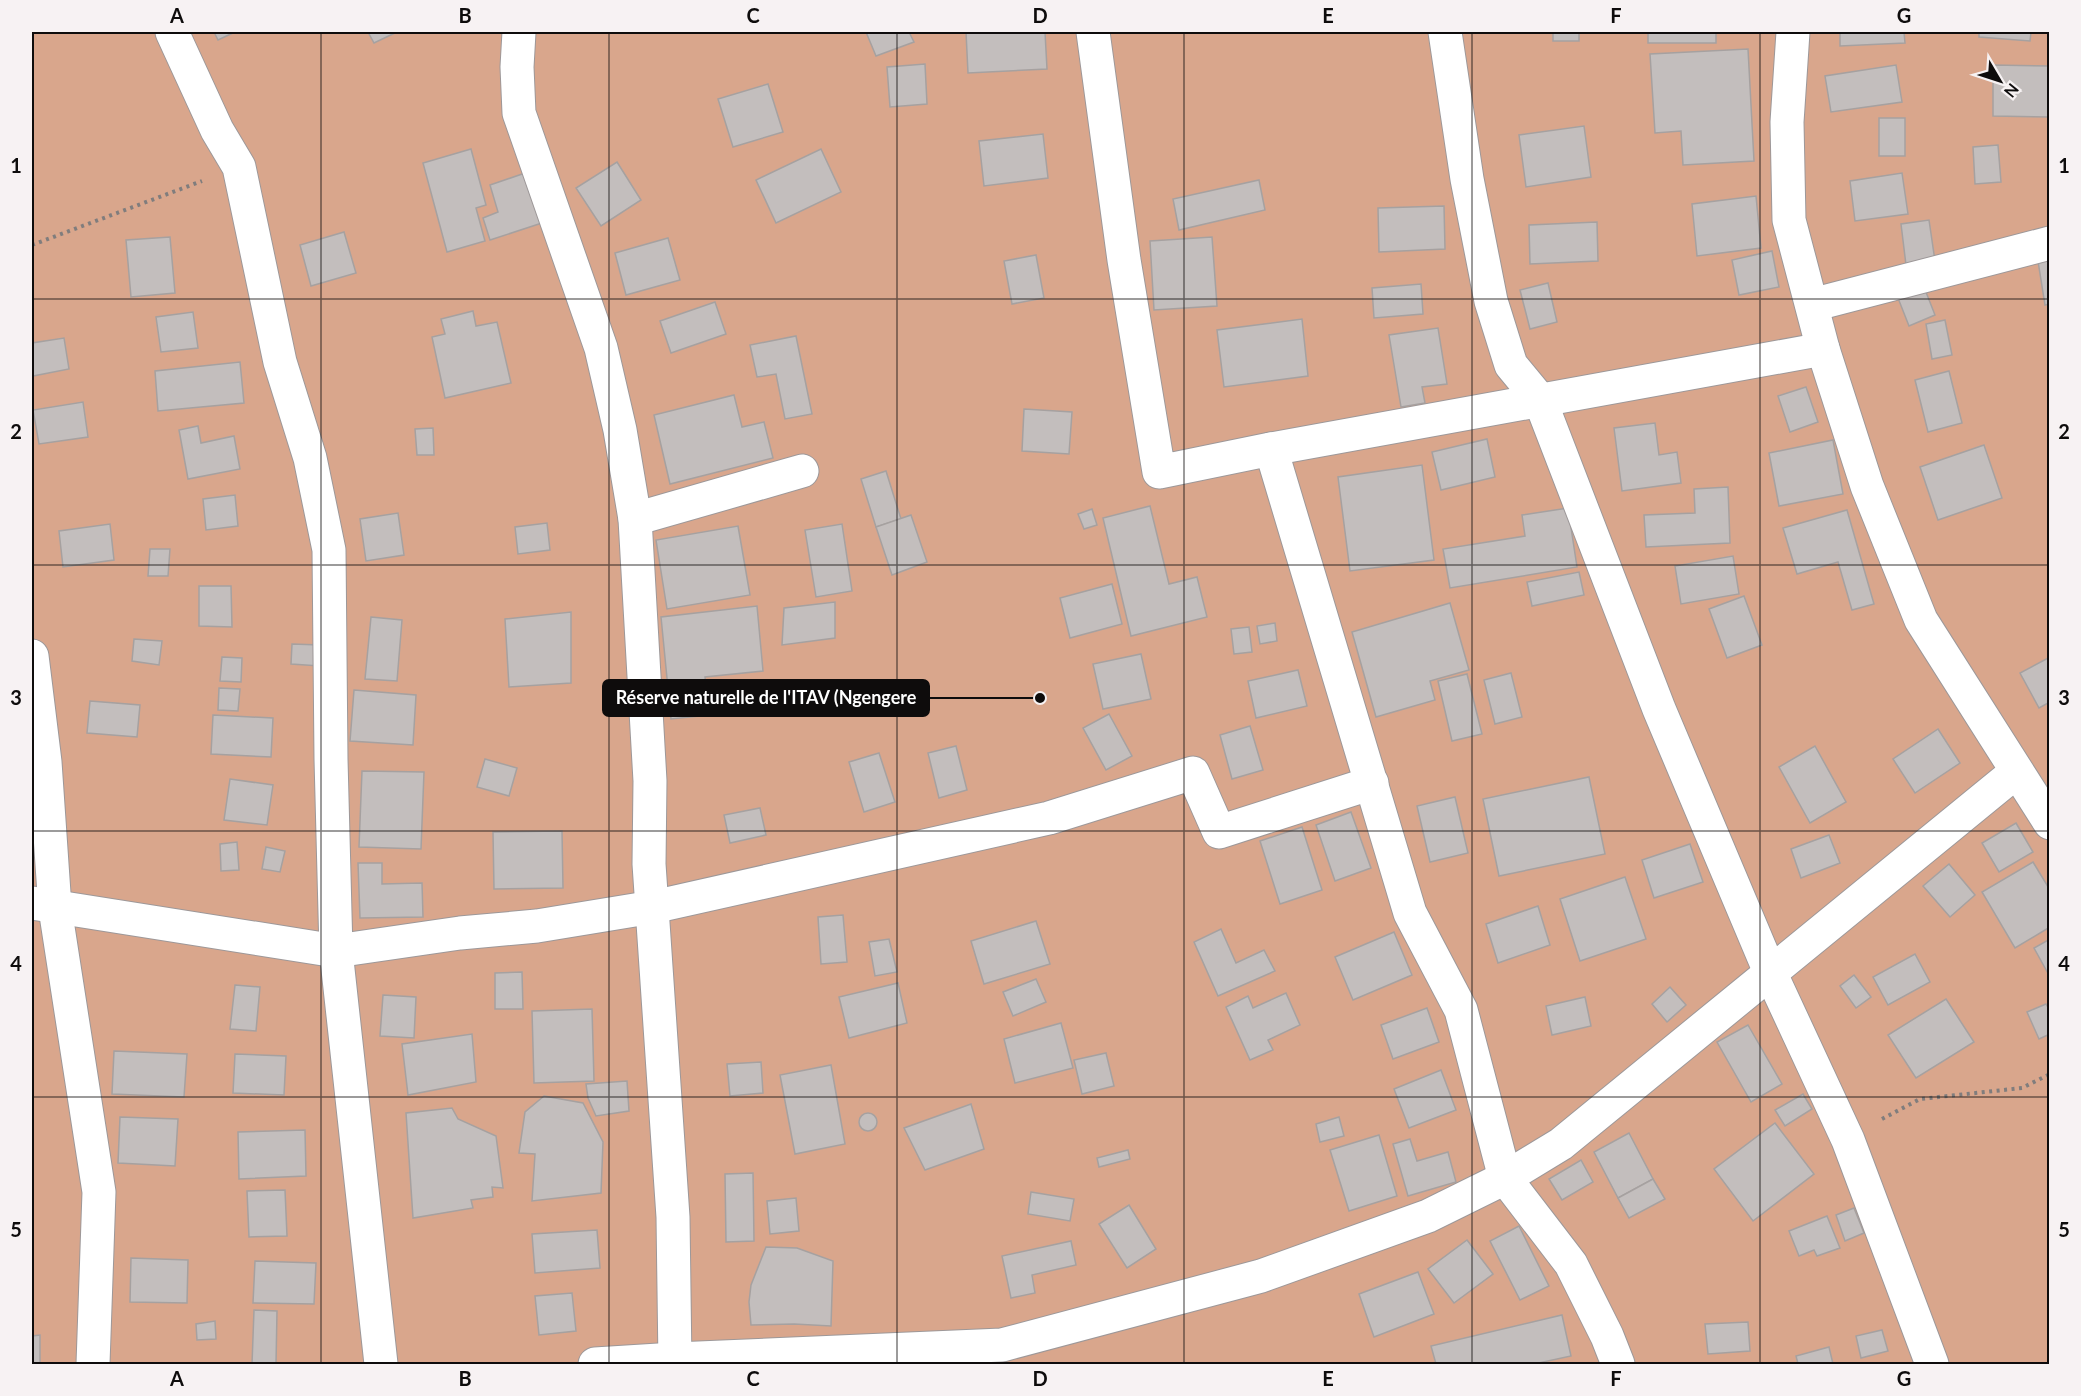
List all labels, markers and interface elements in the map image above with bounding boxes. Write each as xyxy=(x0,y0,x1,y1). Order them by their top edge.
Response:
text: A xyxy=(169,3,184,27)
text: B xyxy=(458,3,472,27)
text: C xyxy=(746,3,760,27)
text: D xyxy=(1032,3,1048,27)
text: E xyxy=(1322,3,1334,27)
text: F xyxy=(1610,3,1622,27)
text: G xyxy=(1897,3,1911,27)
north arrow xyxy=(1970,51,2030,111)
text: N xyxy=(2001,80,2023,102)
text: 1 xyxy=(10,153,22,177)
text: 1 xyxy=(2058,153,2070,177)
text: 2 xyxy=(10,419,22,443)
text: 2 xyxy=(2058,419,2070,443)
callout: Réserve naturelle de l'ITAV (Ngengere xyxy=(603,680,929,716)
text: 3 xyxy=(10,685,22,709)
text: 3 xyxy=(2058,685,2070,709)
text: Réserve naturelle de l'ITAV (Ngengere xyxy=(616,686,917,708)
text: 4 xyxy=(10,951,22,975)
text: 4 xyxy=(2058,951,2070,975)
text: 5 xyxy=(10,1217,22,1241)
text: 5 xyxy=(2058,1217,2070,1241)
text: A xyxy=(169,1366,184,1390)
text: B xyxy=(458,1366,472,1390)
text: C xyxy=(746,1366,760,1390)
text: D xyxy=(1032,1366,1048,1390)
text: E xyxy=(1322,1366,1334,1390)
text: F xyxy=(1610,1366,1622,1390)
text: G xyxy=(1897,1366,1911,1390)

